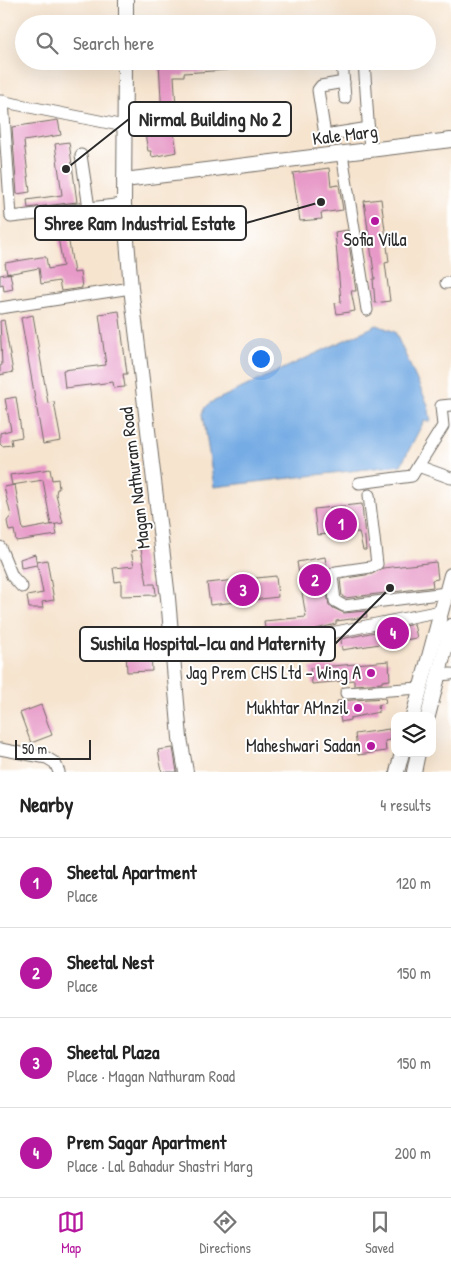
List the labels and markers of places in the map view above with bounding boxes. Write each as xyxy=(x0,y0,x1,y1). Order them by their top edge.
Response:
callout: Nirmal Building No 2 xyxy=(129,102,291,136)
callout: Shree Ram Industrial Estate xyxy=(35,206,246,240)
marker: Sofia Villa xyxy=(369,215,381,227)
place label: Sofia Villa xyxy=(344,227,406,252)
pin: 1 xyxy=(325,505,357,543)
pin: 2 xyxy=(299,561,331,599)
pin: 3 xyxy=(227,571,259,609)
pin: 4 xyxy=(377,614,409,652)
callout: Sushila Hospital-Icu and Maternity xyxy=(80,627,335,661)
place label: Jag Prem CHS Ltd - Wing A xyxy=(186,660,361,685)
marker: Jag Prem CHS Ltd - Wing A xyxy=(365,667,377,679)
place label: Mukhtar AMnzil xyxy=(247,695,348,720)
marker: Mukhtar AMnzil xyxy=(352,702,364,714)
place label: Maheshwari Sadan xyxy=(246,733,361,758)
marker: Maheshwari Sadan xyxy=(365,740,377,752)

